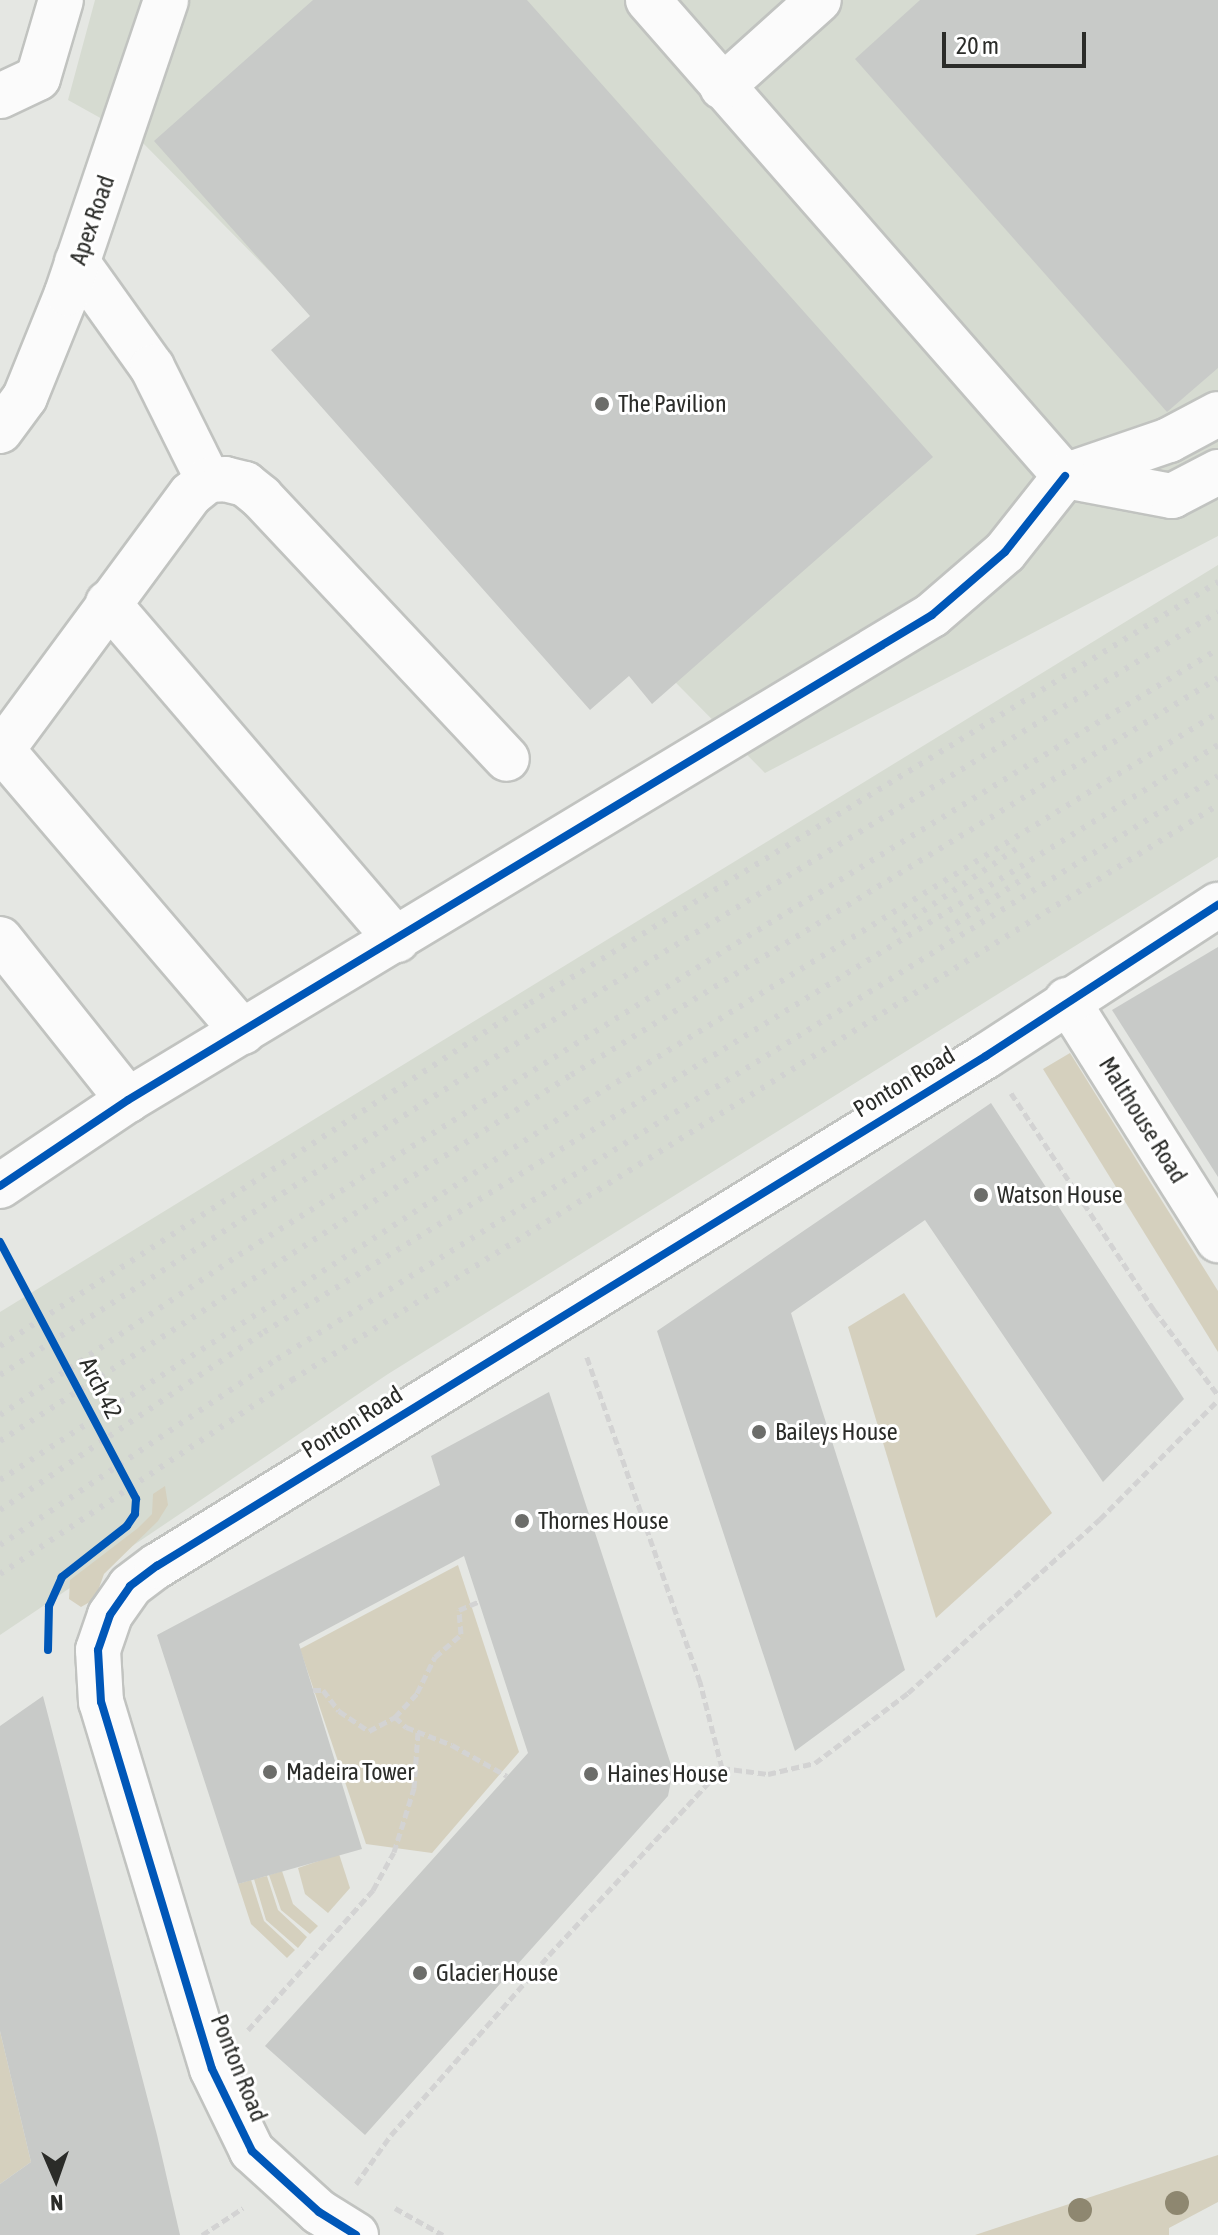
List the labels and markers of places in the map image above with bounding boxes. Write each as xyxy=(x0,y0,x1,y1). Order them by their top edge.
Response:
place label: The Pavilion xyxy=(618,390,727,418)
marker: The Pavilion xyxy=(593,395,611,413)
place label: Watson House xyxy=(997,1181,1123,1209)
marker: Watson House xyxy=(972,1186,990,1204)
place label: Baileys House xyxy=(775,1418,898,1446)
marker: Baileys House xyxy=(750,1423,768,1441)
place label: Thornes House xyxy=(538,1507,669,1535)
marker: Thornes House xyxy=(513,1512,531,1530)
place label: Madeira Tower xyxy=(286,1758,414,1786)
place label: Haines House xyxy=(607,1760,728,1788)
marker: Madeira Tower xyxy=(261,1763,279,1781)
marker: Haines House xyxy=(582,1765,600,1783)
place label: Glacier House xyxy=(436,1959,558,1987)
marker: Glacier House xyxy=(411,1964,429,1982)

